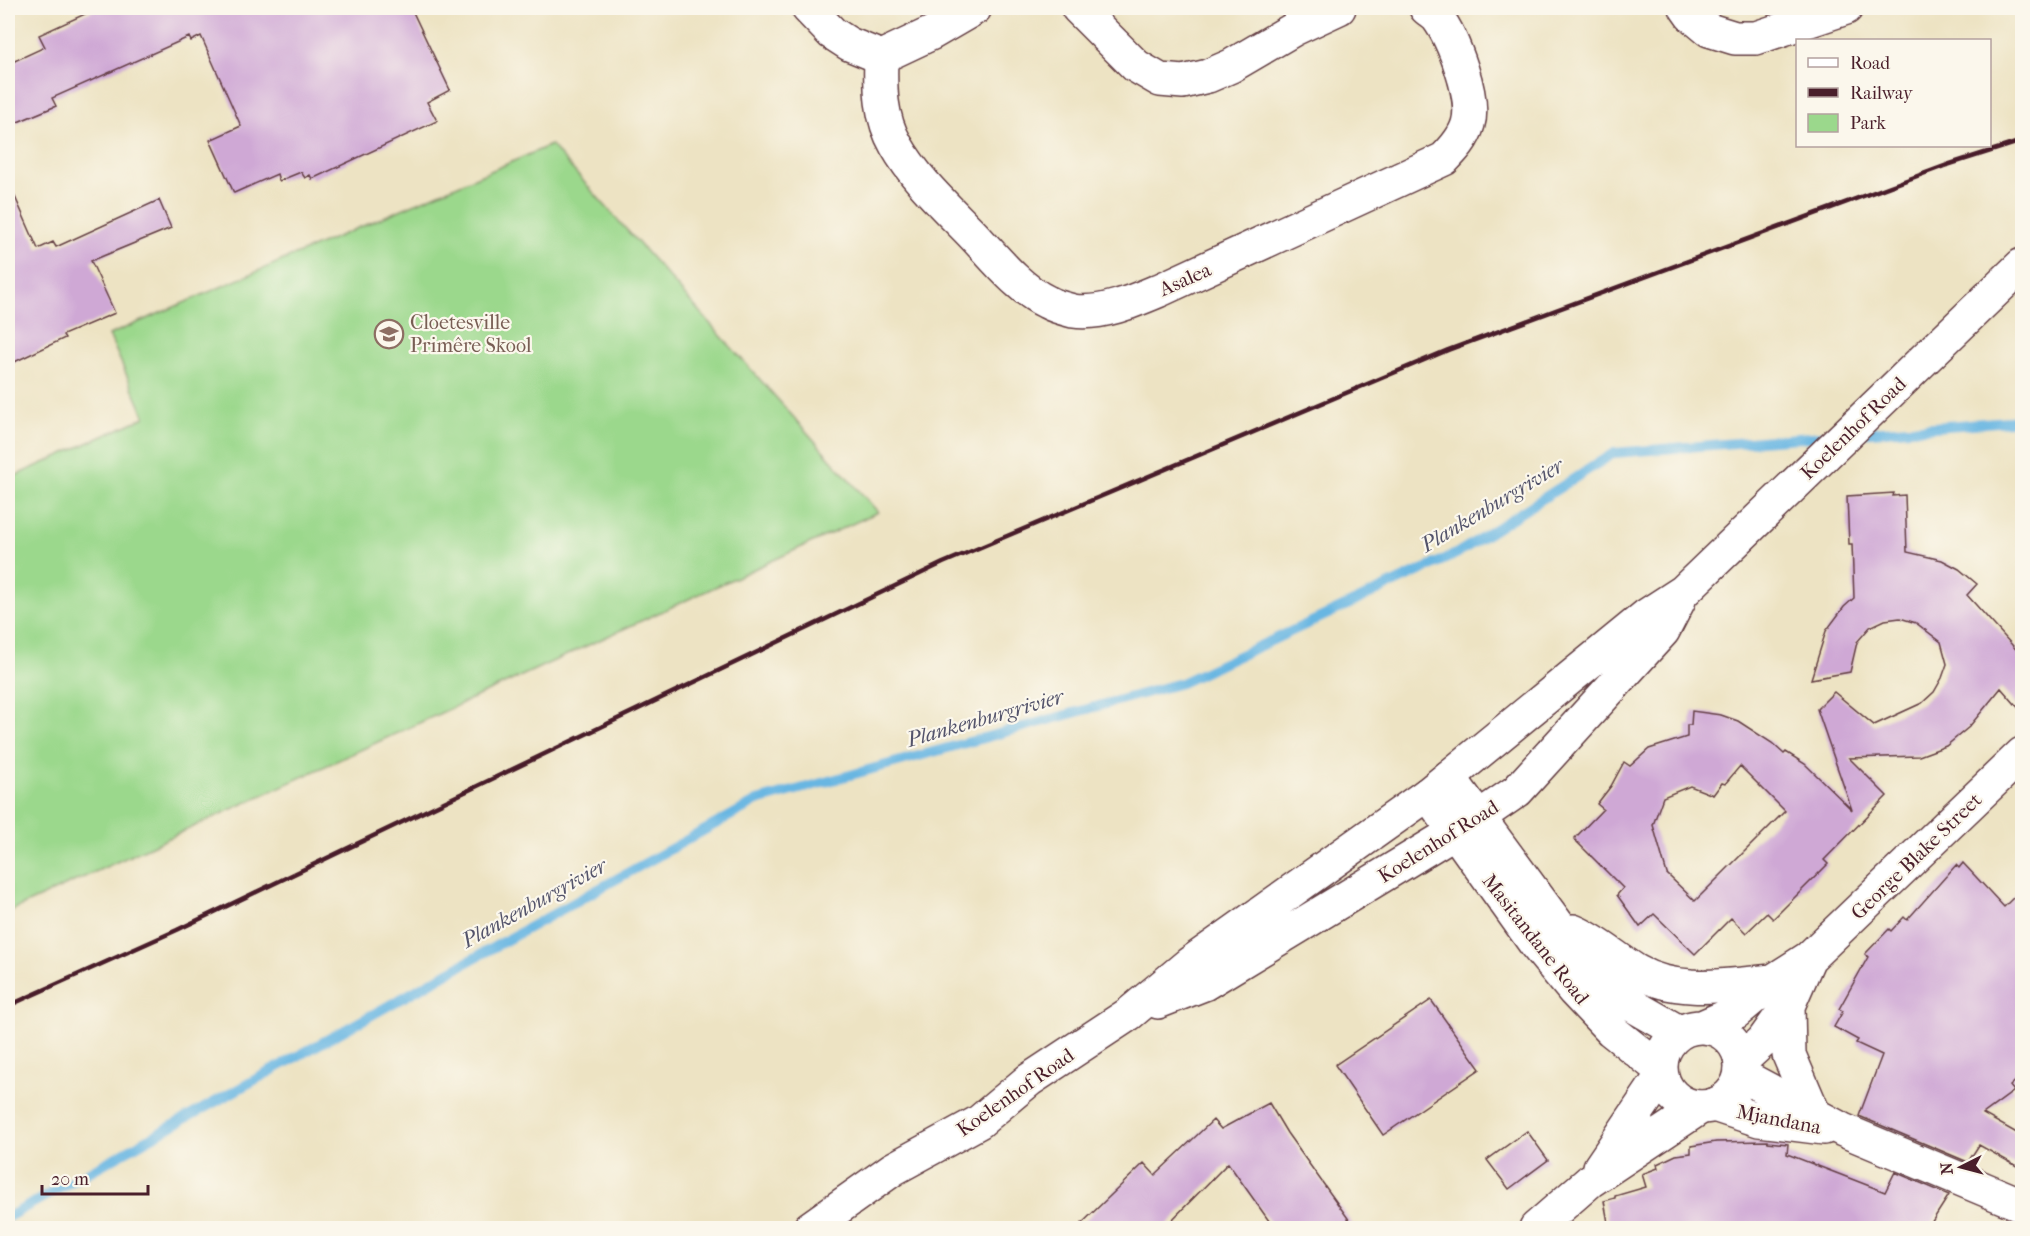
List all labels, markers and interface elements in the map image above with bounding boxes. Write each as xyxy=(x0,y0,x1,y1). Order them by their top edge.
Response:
legend xyxy=(1796,39,1991,147)
text: Road xyxy=(1850,53,1890,74)
text: Railway xyxy=(1850,83,1914,104)
text: Park xyxy=(1850,113,1887,134)
street label: Asalea xyxy=(1155,258,1215,301)
place label: Cloetesville Primêre Skool xyxy=(410,311,532,357)
school or university icon: Cloetesville Primêre Skool xyxy=(373,318,405,350)
street label: Koelenhof Road xyxy=(1796,372,1912,484)
water label: Plankenburgrivier xyxy=(1416,452,1569,557)
water label: Plankenburgrivier xyxy=(903,684,1068,752)
street label: George Blake Street xyxy=(1846,788,1986,924)
street label: Koelenhof Road xyxy=(1374,795,1504,888)
water label: Plankenburgrivier xyxy=(457,853,612,953)
street label: Masitandane Road xyxy=(1478,870,1594,1010)
street label: Koelenhof Road xyxy=(952,1043,1079,1141)
street label: Mjandana xyxy=(1735,1100,1824,1139)
north arrow xyxy=(1931,1137,1991,1197)
scale bar xyxy=(42,1158,148,1196)
text: N xyxy=(1936,1161,1957,1176)
text: 20 m xyxy=(51,1169,89,1190)

